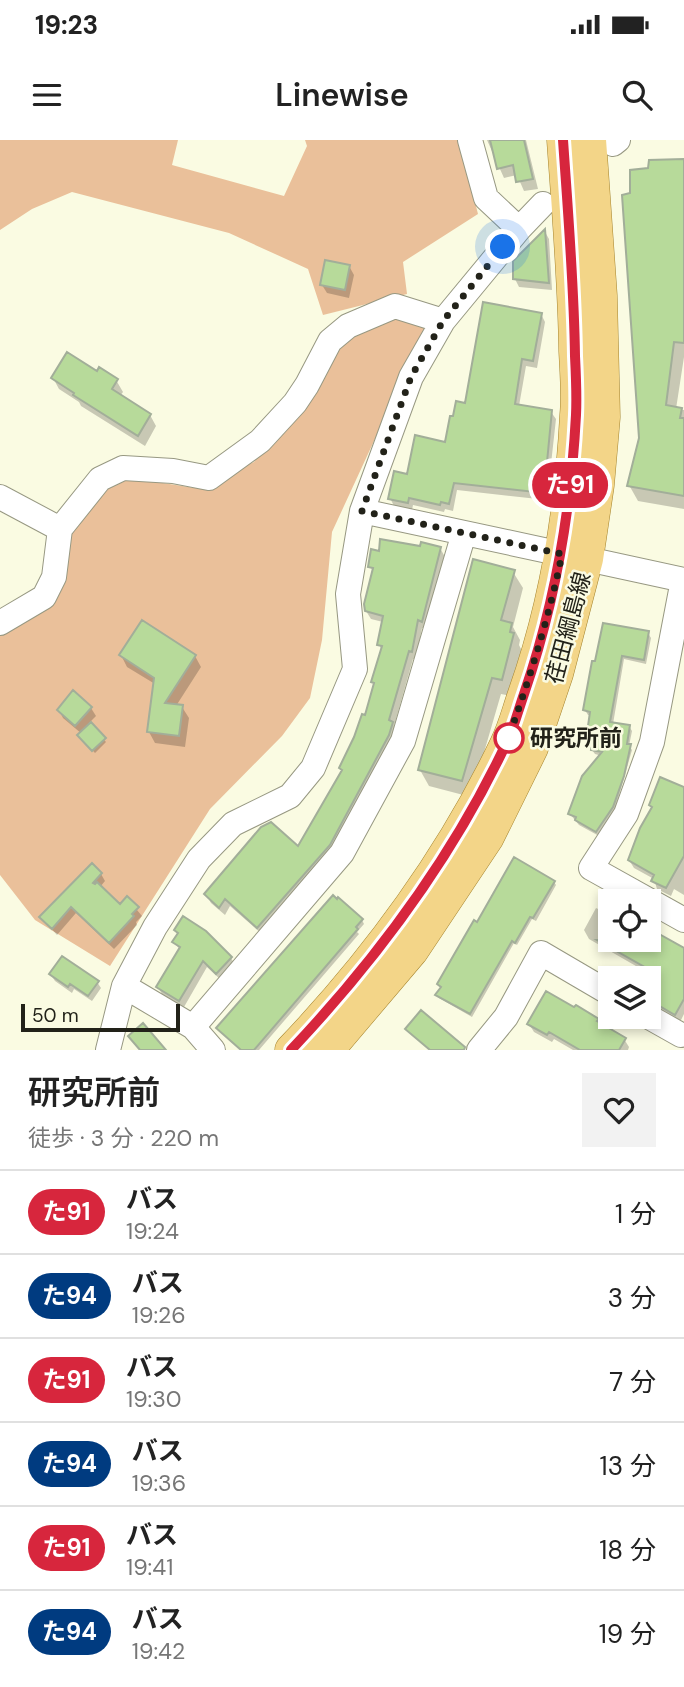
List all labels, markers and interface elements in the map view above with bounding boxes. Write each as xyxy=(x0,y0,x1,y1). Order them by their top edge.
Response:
text: 19:23 xyxy=(35,8,98,42)
text: Linewise xyxy=(275,74,409,116)
icon: menu xyxy=(28,76,66,114)
icon: search xyxy=(618,76,656,114)
your location xyxy=(485,229,520,264)
line badge: た91 xyxy=(530,462,610,508)
text: た91 xyxy=(546,469,594,500)
street label: 荏田綱島線 xyxy=(539,569,597,687)
marker: 研究所前 xyxy=(494,723,524,753)
place label: 研究所前 xyxy=(530,723,622,753)
map controls xyxy=(598,889,661,1029)
button: locate xyxy=(598,889,661,952)
button: layers xyxy=(598,966,661,1029)
scale bar xyxy=(21,1001,180,1033)
text: 50 m xyxy=(32,1003,79,1028)
text: 研究所前 xyxy=(28,1071,160,1114)
button: heart xyxy=(582,1073,656,1147)
text: 徒歩 · 3 分 · 220 m xyxy=(28,1123,219,1153)
text: バス xyxy=(126,1182,178,1216)
text: た91 xyxy=(43,1196,90,1227)
text: 1 分 xyxy=(615,1197,656,1231)
text: 19:24 xyxy=(126,1216,179,1246)
text: バス xyxy=(132,1266,184,1300)
text: た94 xyxy=(42,1280,97,1311)
text: 3 分 xyxy=(608,1281,656,1315)
text: 19:26 xyxy=(132,1300,186,1330)
text: バス xyxy=(126,1350,178,1384)
text: た91 xyxy=(43,1364,90,1395)
text: 7 分 xyxy=(609,1365,656,1399)
text: 19:30 xyxy=(126,1384,182,1414)
text: バス xyxy=(132,1434,184,1468)
text: た94 xyxy=(42,1448,97,1479)
text: 13 分 xyxy=(600,1449,656,1483)
text: 19:36 xyxy=(132,1468,186,1498)
text: バス xyxy=(126,1518,178,1552)
text: た91 xyxy=(43,1532,90,1563)
text: 18 分 xyxy=(599,1533,656,1567)
text: 19:41 xyxy=(126,1552,173,1582)
text: バス xyxy=(132,1602,184,1636)
text: た94 xyxy=(42,1616,97,1647)
text: 19 分 xyxy=(599,1617,656,1651)
text: 19:42 xyxy=(132,1636,185,1666)

